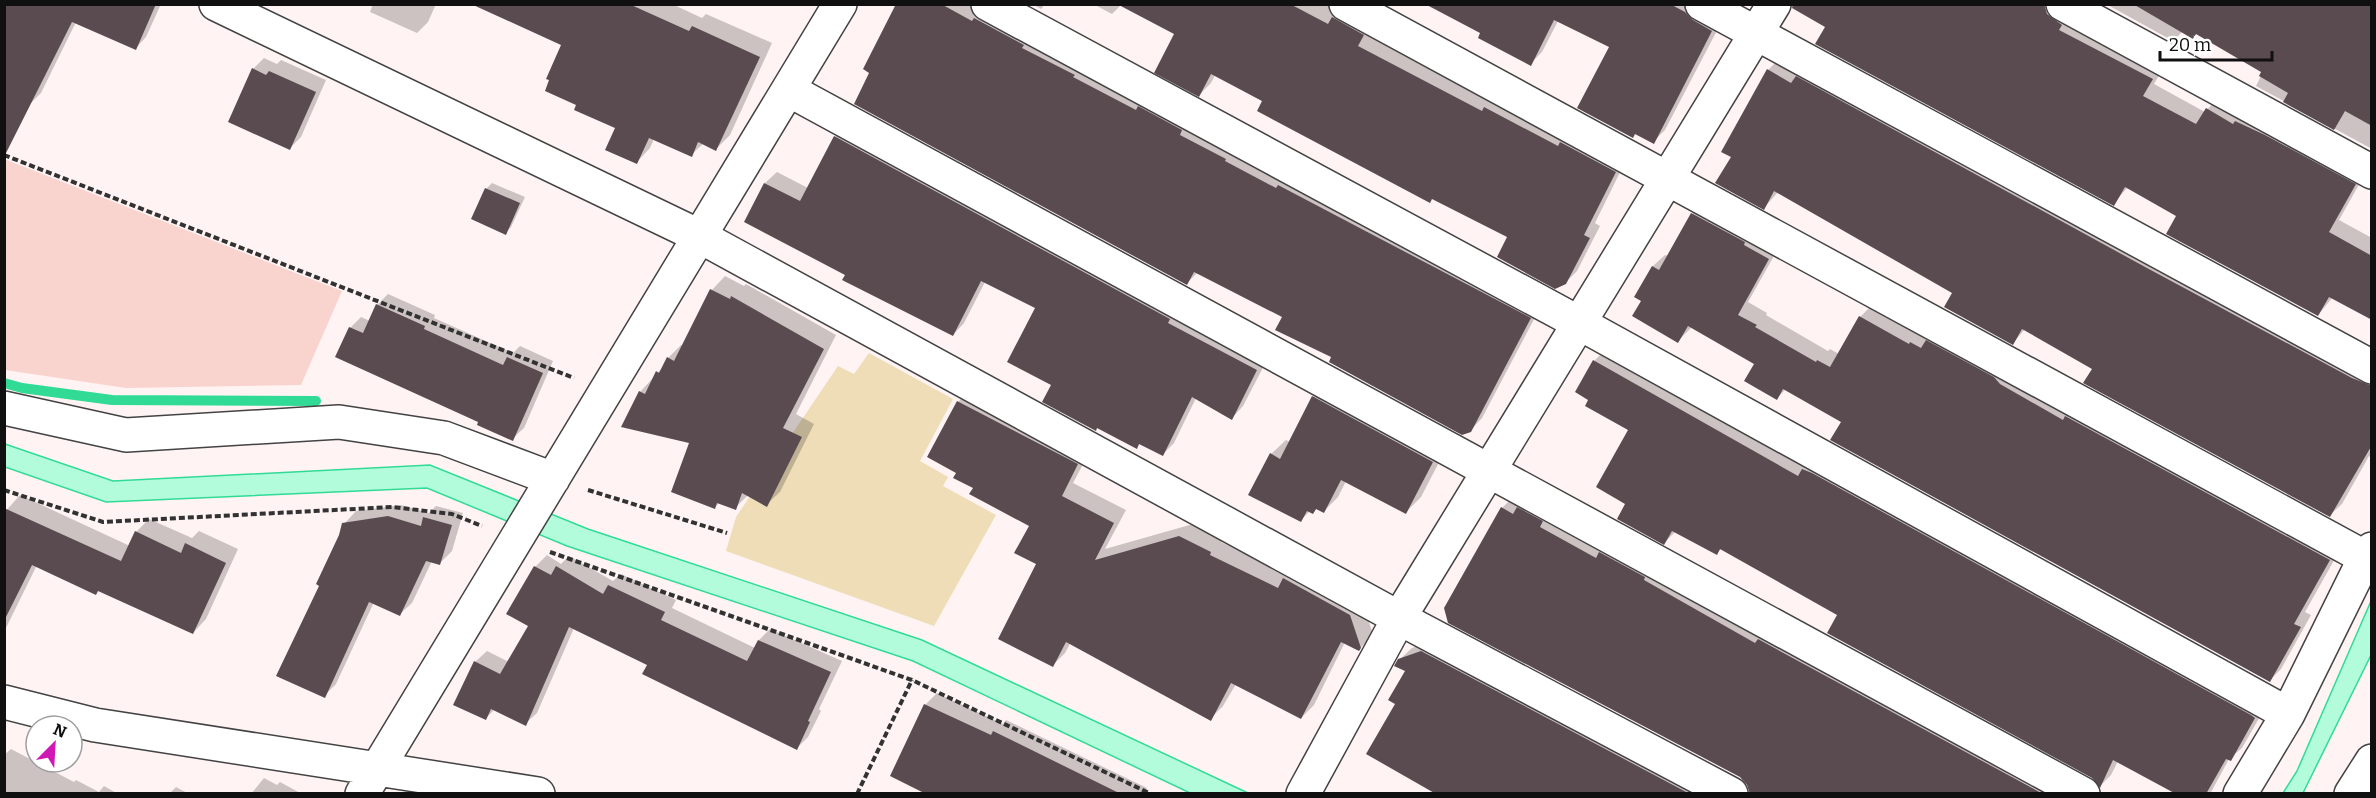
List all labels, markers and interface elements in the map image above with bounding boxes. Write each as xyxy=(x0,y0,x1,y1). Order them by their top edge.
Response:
scale bar xyxy=(2160,24,2272,62)
text: 20 m xyxy=(2169,34,2211,56)
north arrow xyxy=(24,714,84,774)
text: N xyxy=(50,720,69,742)

